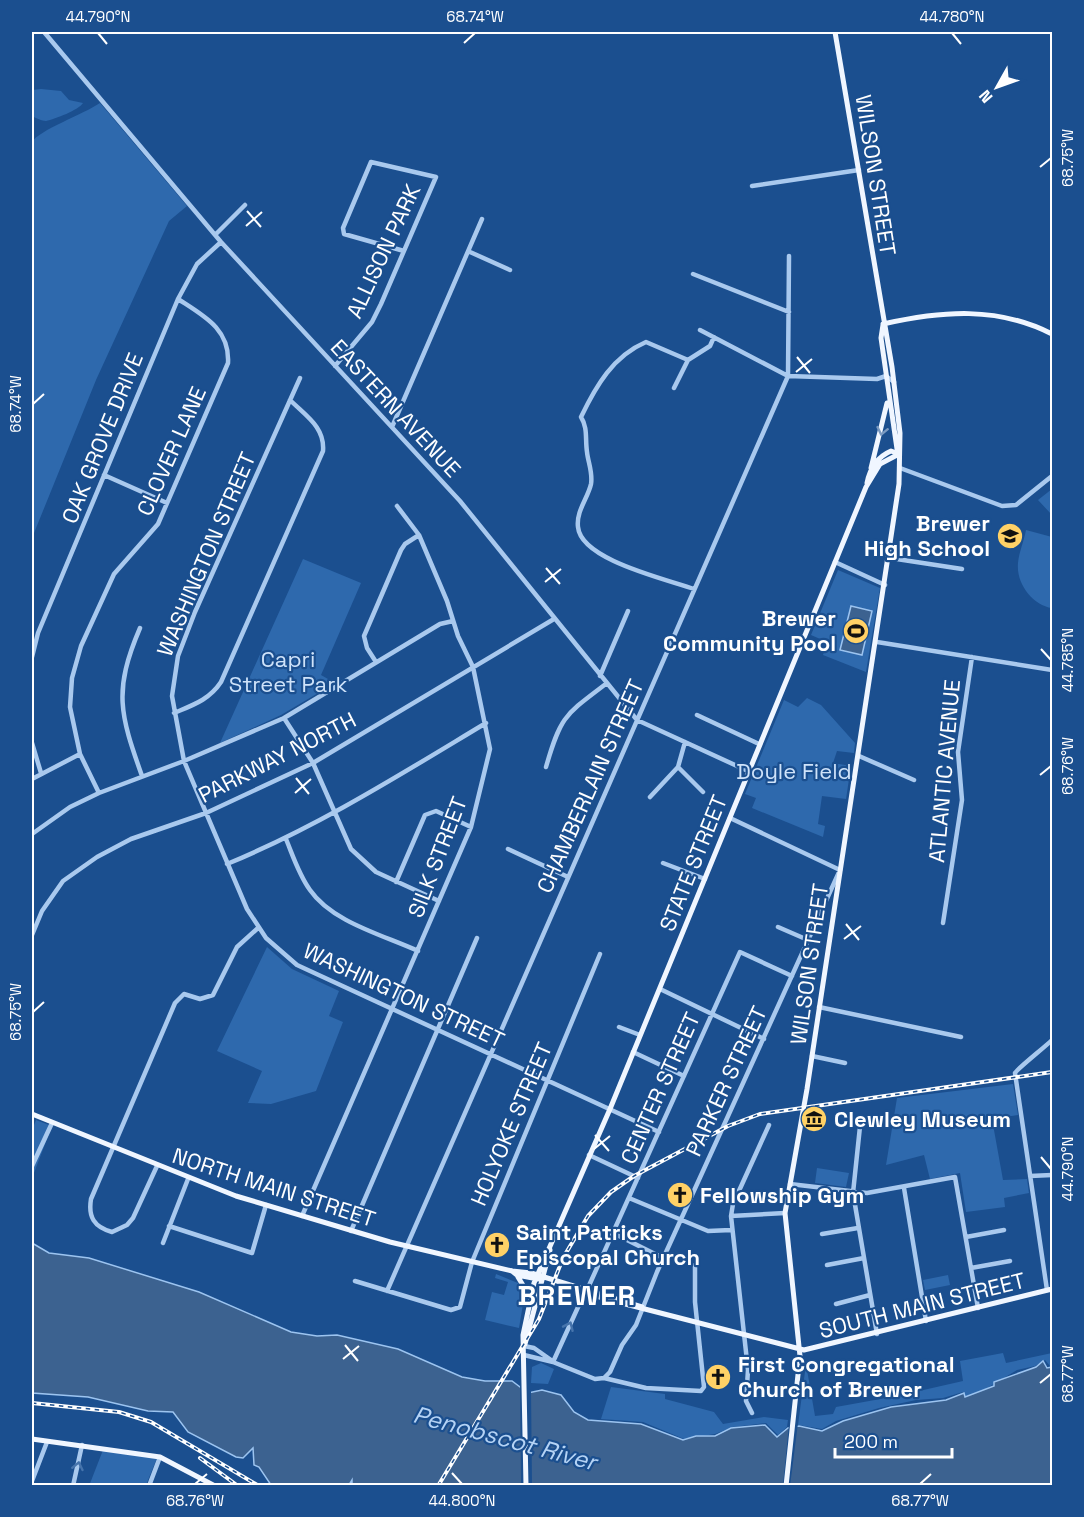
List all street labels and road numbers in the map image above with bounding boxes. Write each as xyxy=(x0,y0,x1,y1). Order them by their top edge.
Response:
street label: WILSON STREET xyxy=(849,93,903,257)
street label: ALLISON PARK xyxy=(340,179,427,323)
street label: EASTERN AVENUE xyxy=(325,333,467,483)
street label: OAK GROVE DRIVE xyxy=(55,349,149,527)
street label: CLOVER LANE xyxy=(130,382,212,520)
street label: WASHINGTON STREET xyxy=(150,448,262,660)
street label: CHAMBERLAIN STREET xyxy=(530,675,650,897)
street label: ATLANTIC AVENUE xyxy=(922,678,966,864)
street label: PARKWAY NORTH xyxy=(194,705,360,809)
street label: STATE STREET xyxy=(653,791,733,935)
street label: SILK STREET xyxy=(401,793,473,921)
street label: WILSON STREET xyxy=(784,882,834,1046)
street label: WASHINGTON STREET xyxy=(299,936,509,1054)
street label: PARKER STREET xyxy=(679,1001,773,1161)
street label: CENTER STREET xyxy=(614,1008,706,1168)
street label: HOLYOKE STREET xyxy=(464,1038,558,1210)
street label: NORTH MAIN STREET xyxy=(169,1141,379,1233)
street label: SOUTH MAIN STREET xyxy=(816,1266,1028,1344)

